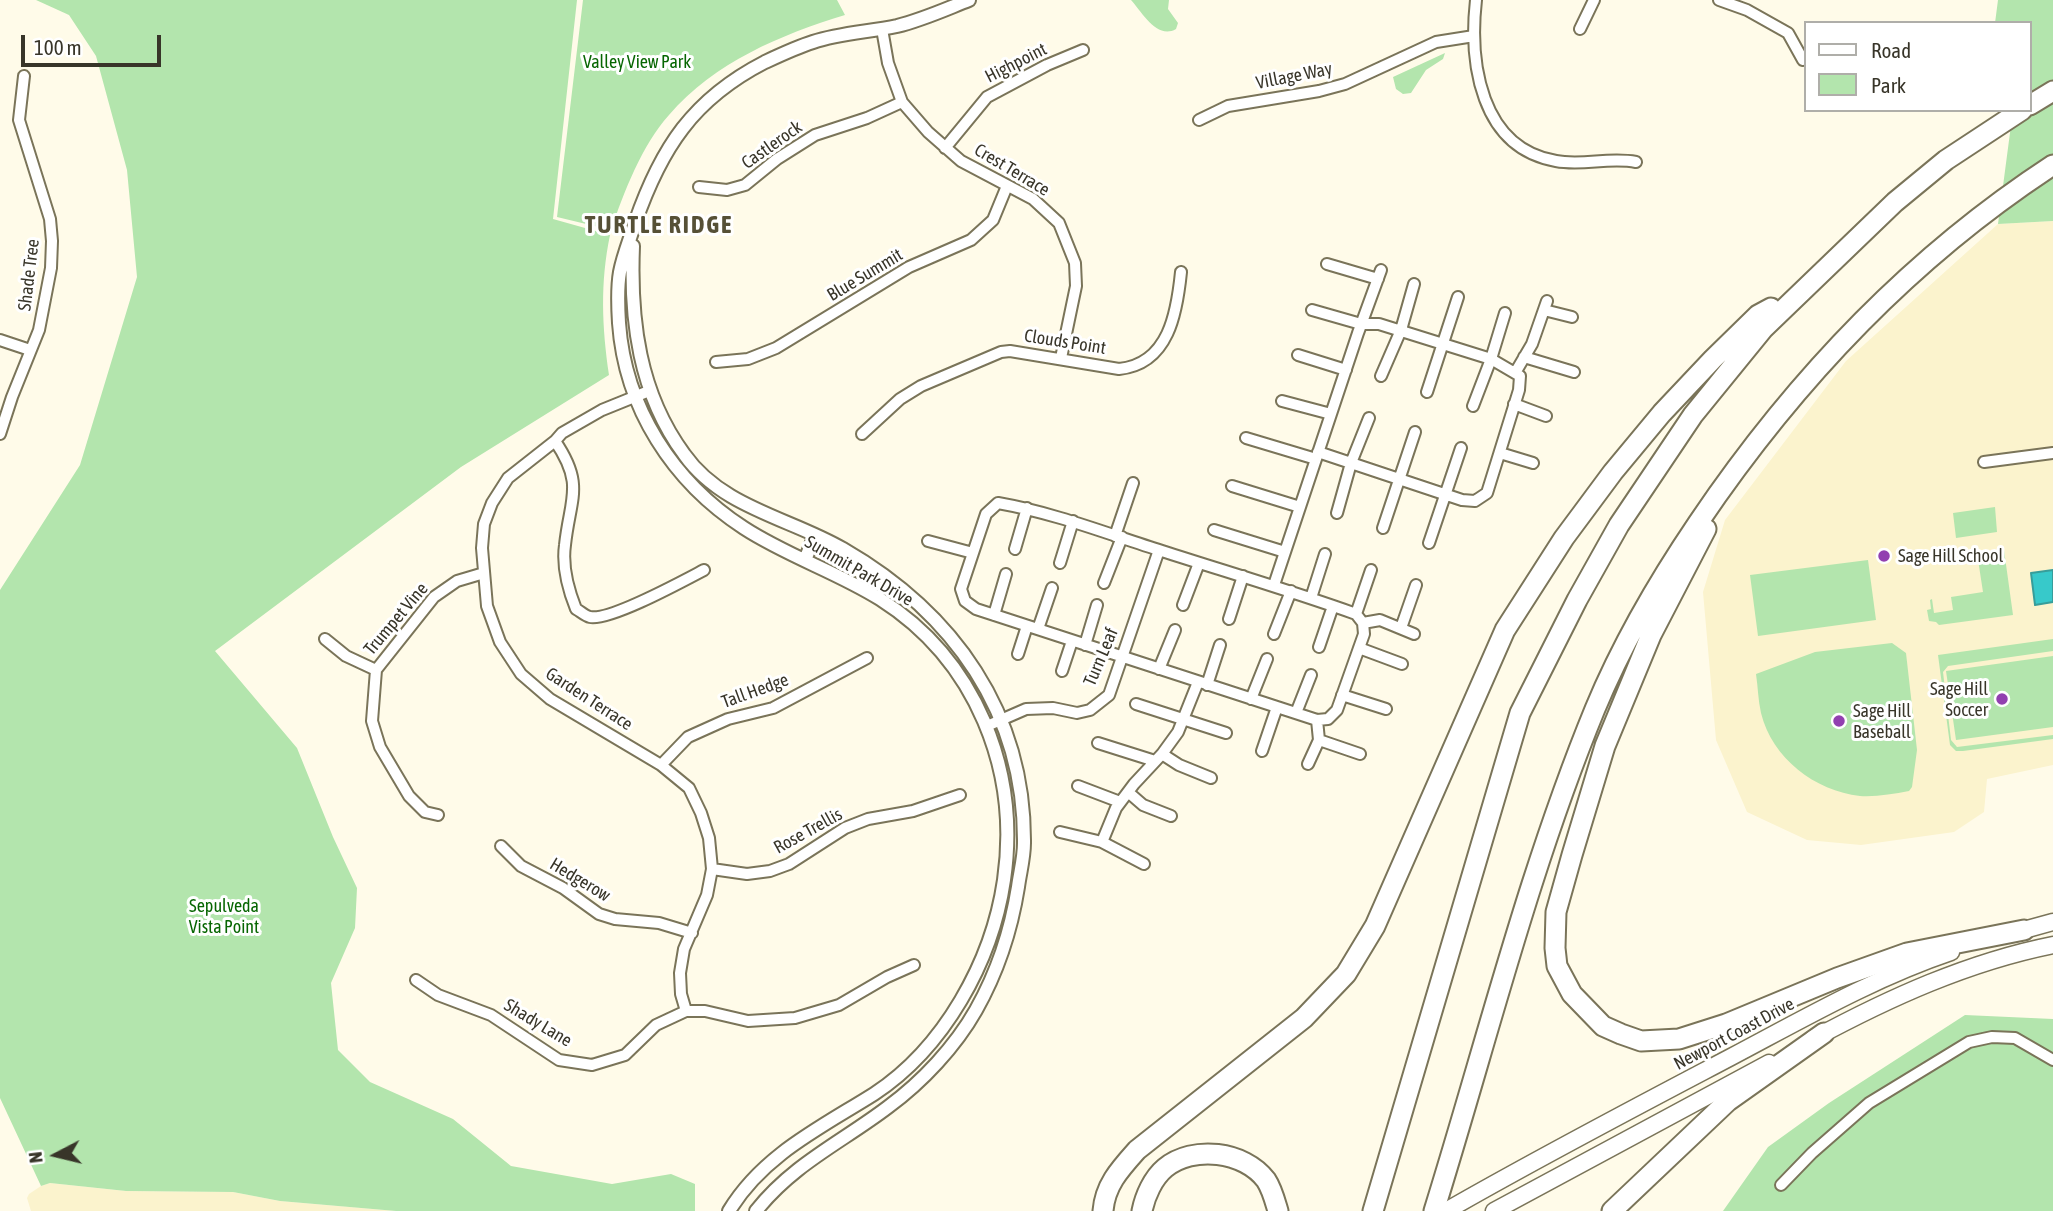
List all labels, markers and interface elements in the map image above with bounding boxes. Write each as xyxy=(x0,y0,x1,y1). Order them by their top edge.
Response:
scale bar xyxy=(24,21,164,65)
legend xyxy=(1804,21,2032,112)
text: 100 m xyxy=(34,35,82,59)
street label: Highpoint xyxy=(982,38,1050,88)
text: Road xyxy=(1871,38,1911,62)
park label: Valley View Park xyxy=(583,51,691,73)
street label: Village Way xyxy=(1254,58,1334,94)
text: Park xyxy=(1871,73,1906,97)
street label: Castlerock xyxy=(737,116,807,174)
street label: Crest Terrace xyxy=(970,139,1054,201)
district label: TURTLE RIDGE xyxy=(586,211,732,239)
street label: Shade Tree xyxy=(14,238,44,312)
street label: Blue Summit xyxy=(823,244,907,306)
street label: Clouds Point xyxy=(1023,325,1107,359)
street label: Summit Park Drive xyxy=(801,531,917,611)
place label: Sage Hill School xyxy=(1898,545,2003,567)
marker: Sage Hill School xyxy=(1876,548,1892,564)
street label: Trumpet Vine xyxy=(359,578,433,660)
street label: Turn Leaf xyxy=(1079,625,1123,689)
street label: Garden Terrace xyxy=(541,663,637,735)
street label: Tall Hedge xyxy=(719,669,791,713)
place label: Sage Hill Soccer xyxy=(1930,678,1988,720)
marker: Sage Hill Soccer xyxy=(1994,691,2010,707)
place label: Sage Hill Baseball xyxy=(1853,700,1911,742)
marker: Sage Hill Baseball xyxy=(1831,713,1847,729)
street label: Rose Trellis xyxy=(770,803,846,859)
street label: Hedgerow xyxy=(546,853,614,907)
park label: Sepulveda Vista Point xyxy=(189,895,259,937)
street label: Newport Coast Drive xyxy=(1670,993,1798,1075)
street label: Shady Lane xyxy=(500,994,576,1052)
north arrow xyxy=(21,1120,91,1190)
text: N xyxy=(24,1151,47,1164)

